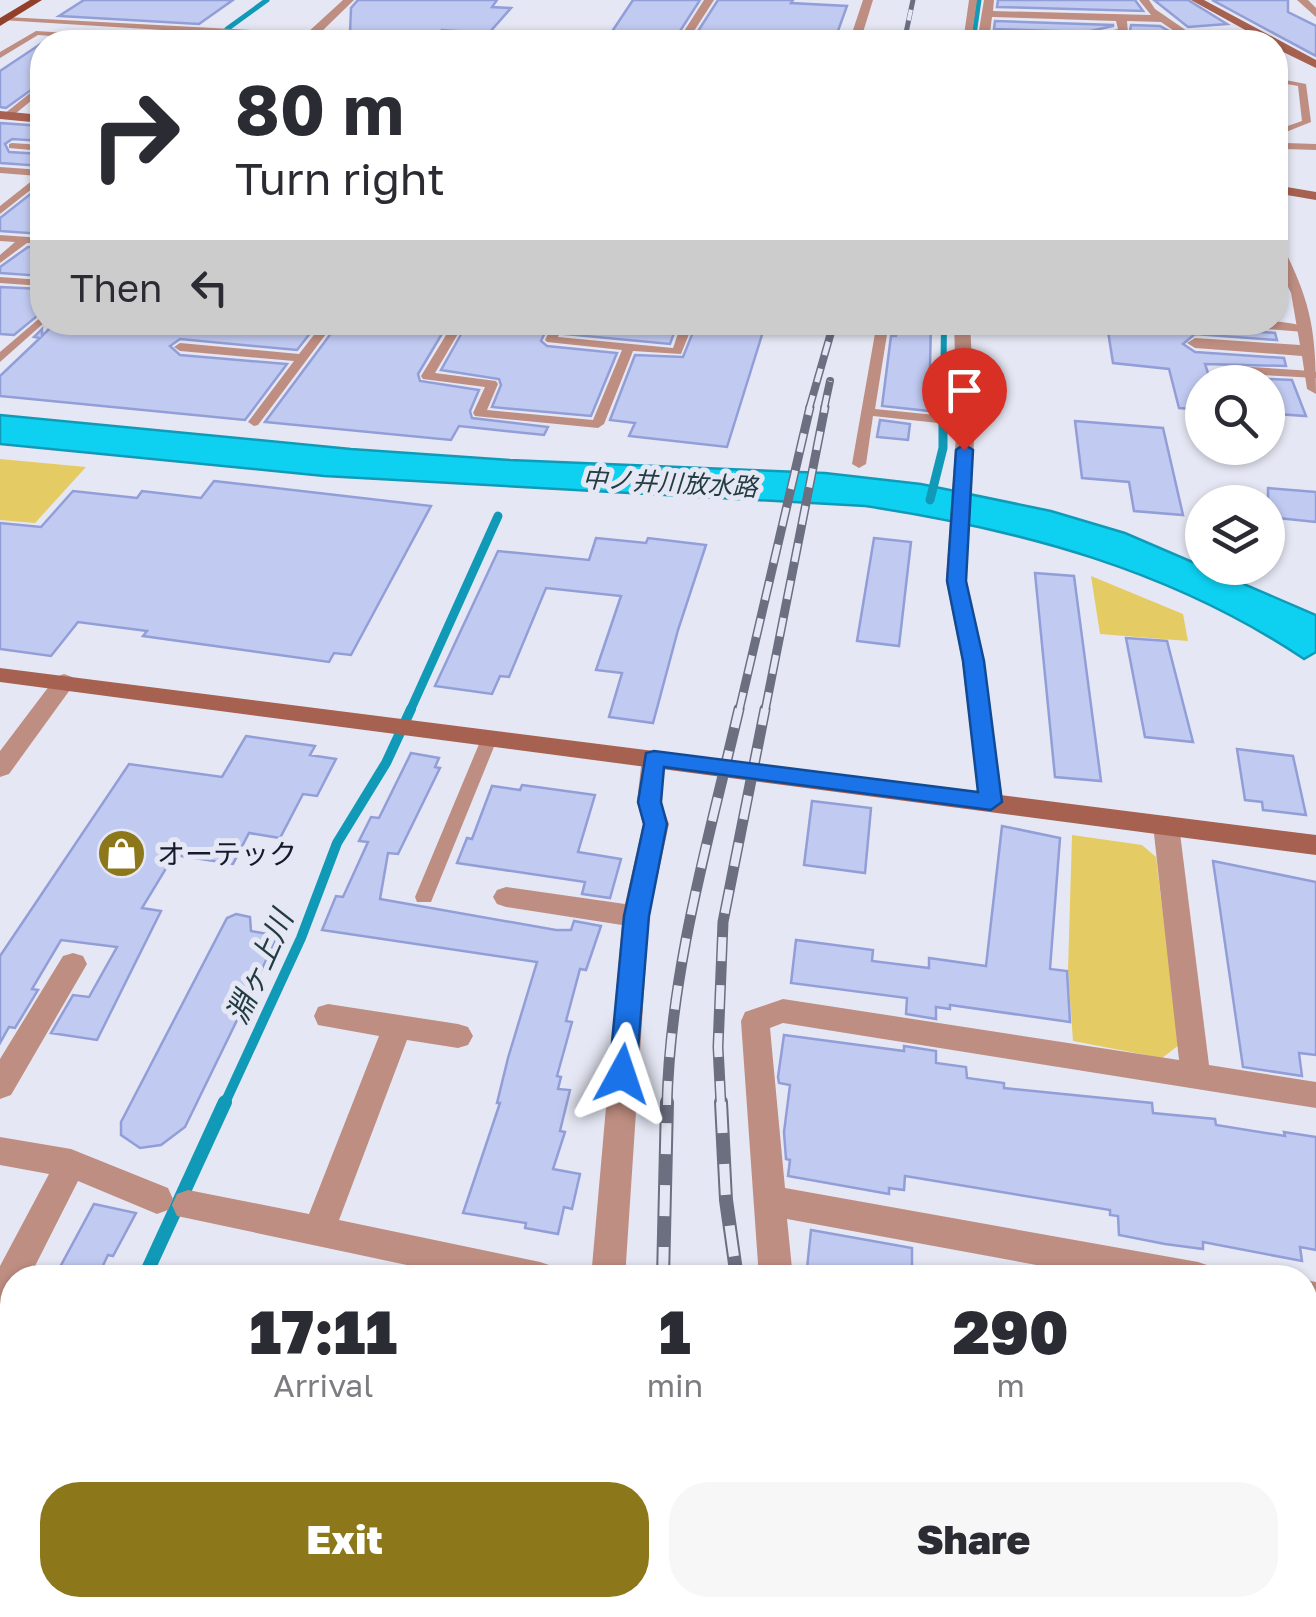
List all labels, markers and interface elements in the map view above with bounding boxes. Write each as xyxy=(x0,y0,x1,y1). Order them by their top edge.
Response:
text: 80 m xyxy=(235,66,404,150)
icon: right xyxy=(70,70,200,200)
text: Turn right xyxy=(235,151,445,205)
icon: left xyxy=(182,260,237,315)
text: Then xyxy=(70,265,162,310)
pin xyxy=(922,348,1007,451)
icon: arrive xyxy=(937,363,992,418)
map controls xyxy=(1185,365,1285,585)
button: search xyxy=(1185,365,1285,465)
water label: 中ノ井川放水路 xyxy=(582,462,760,502)
button: layers xyxy=(1185,485,1285,585)
shop icon: オーテック xyxy=(96,827,148,879)
place label: オーテック xyxy=(157,837,297,870)
water label: 淵ヶ上川 xyxy=(218,902,301,1029)
position arrow xyxy=(570,1022,674,1126)
text: 17:11 xyxy=(249,1295,397,1367)
text: 1 xyxy=(659,1295,691,1367)
text: 290 xyxy=(953,1295,1069,1367)
text: Arrival xyxy=(273,1366,373,1404)
text: min xyxy=(647,1366,703,1404)
text: m xyxy=(996,1366,1025,1404)
button: Exit xyxy=(40,1482,649,1597)
button: Share xyxy=(669,1482,1278,1597)

